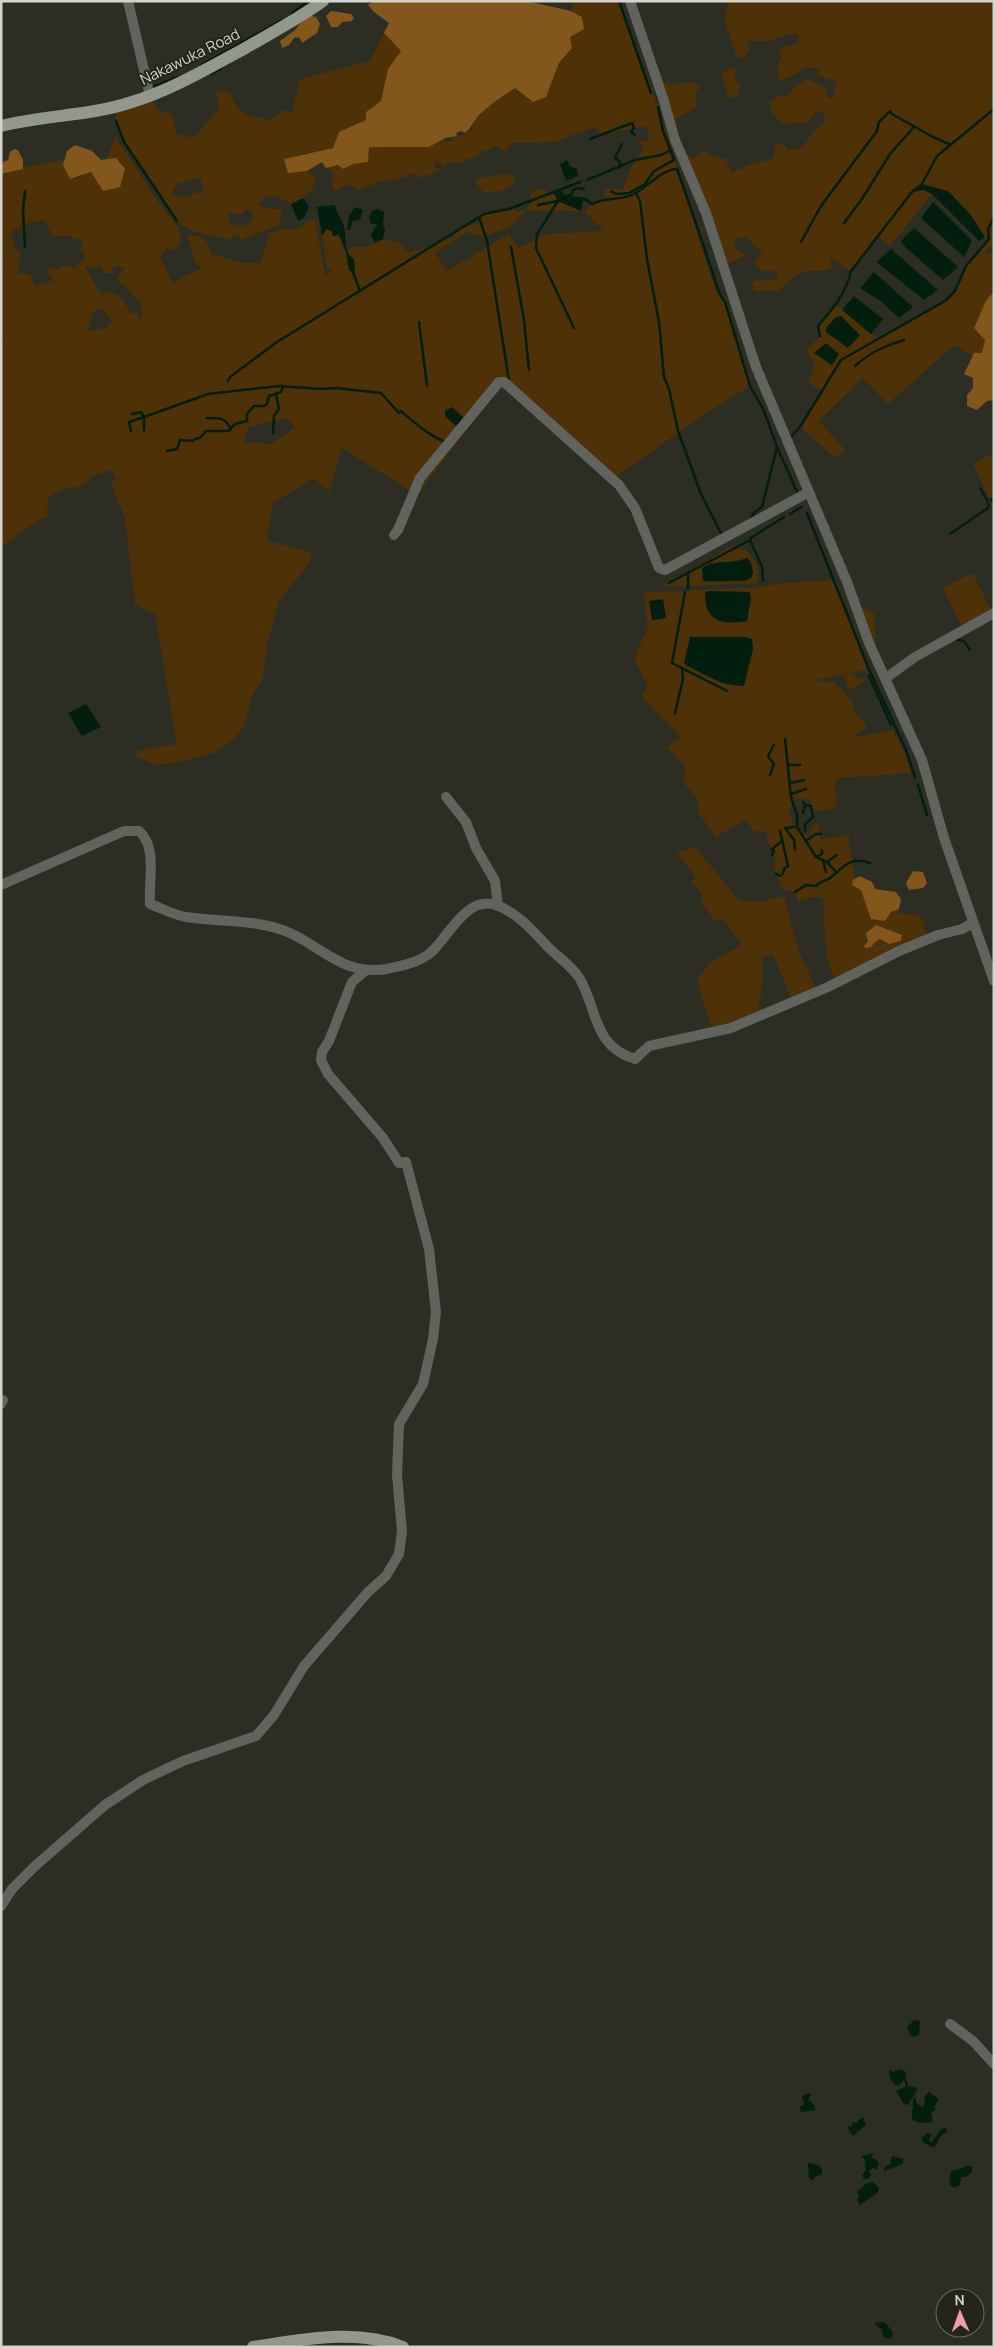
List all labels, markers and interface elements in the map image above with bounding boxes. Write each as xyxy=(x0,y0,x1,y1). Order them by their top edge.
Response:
street label: Nakawuka Road xyxy=(136,23,243,90)
north arrow xyxy=(935,2288,985,2338)
text: N xyxy=(954,2290,965,2309)

